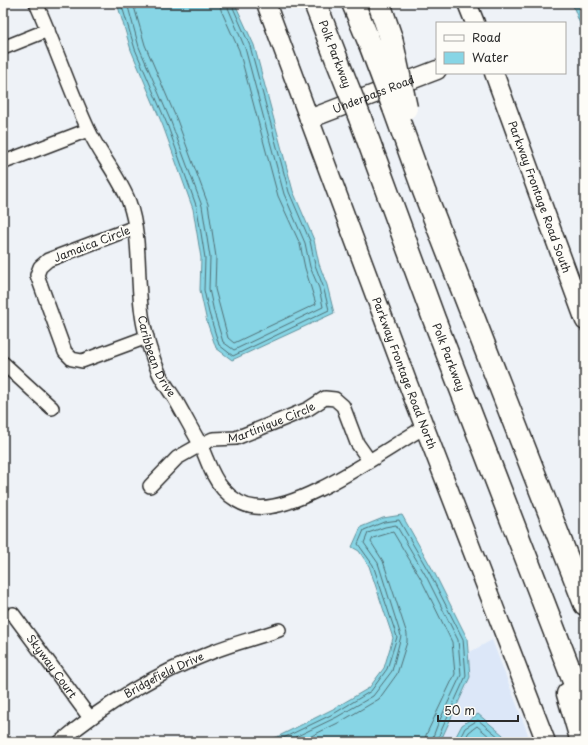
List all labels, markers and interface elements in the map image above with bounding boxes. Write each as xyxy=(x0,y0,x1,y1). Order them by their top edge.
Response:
street label: Polk Parkway xyxy=(315,17,356,90)
legend xyxy=(436,22,566,74)
text: Road xyxy=(472,28,501,46)
text: Water xyxy=(472,48,509,66)
street label: Underpass Road xyxy=(330,70,417,117)
street label: Parkway Frontage Road South xyxy=(504,118,576,275)
street label: Jamaica Circle xyxy=(51,221,133,266)
street label: Parkway Frontage Road North xyxy=(368,294,441,451)
street label: Caribbean Drive xyxy=(134,314,180,400)
street label: Polk Parkway xyxy=(428,320,470,393)
street label: Martinique Circle xyxy=(227,397,318,446)
street label: Skyway Court xyxy=(23,630,82,702)
street label: Bridgefield Drive xyxy=(120,647,206,702)
scale bar xyxy=(438,697,518,723)
text: 50 m xyxy=(444,701,475,719)

